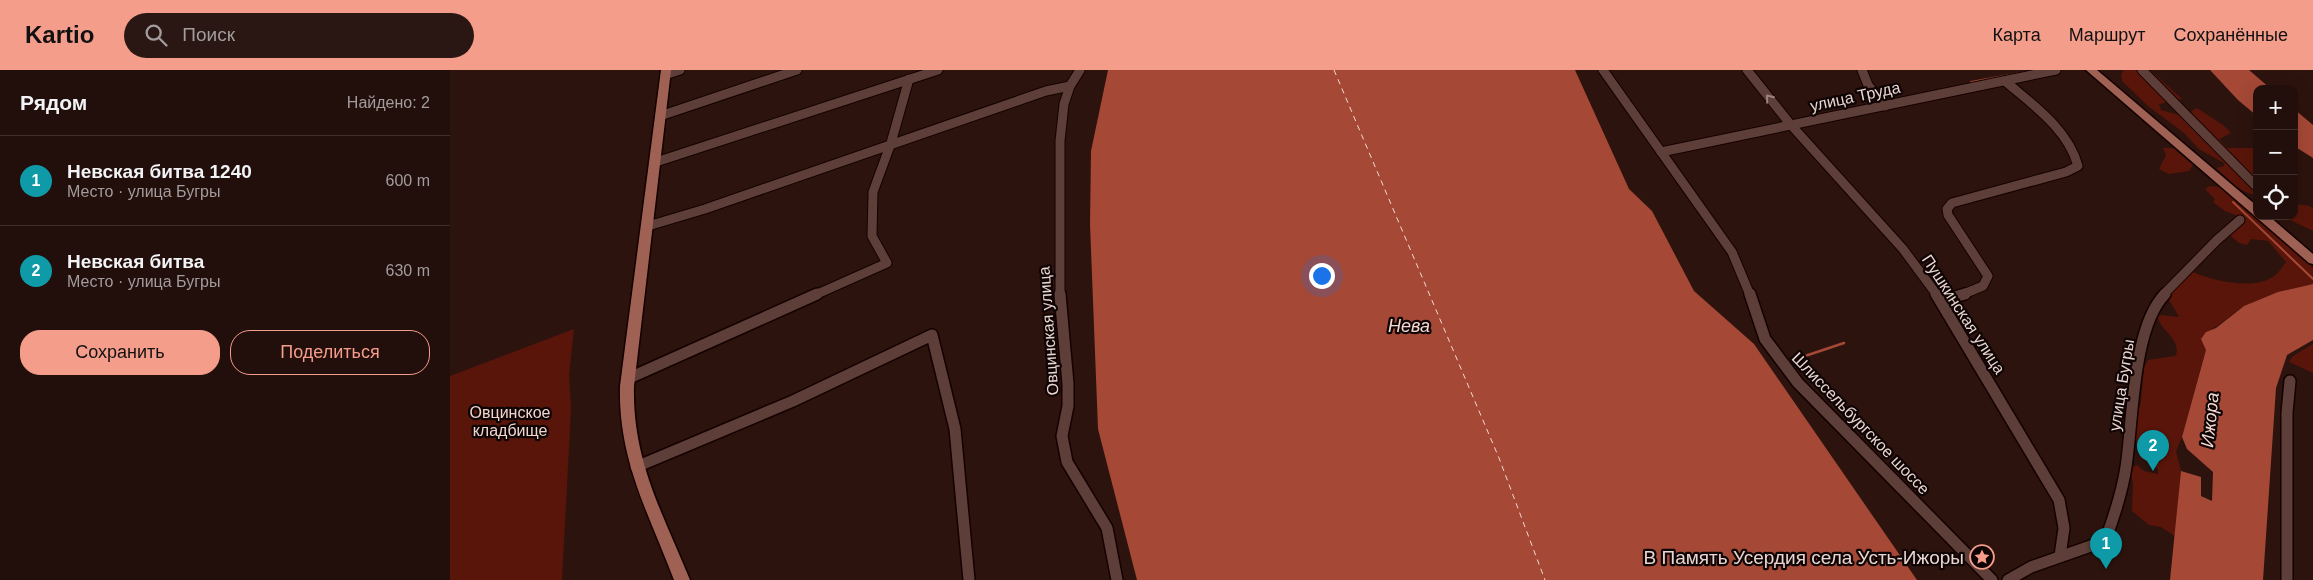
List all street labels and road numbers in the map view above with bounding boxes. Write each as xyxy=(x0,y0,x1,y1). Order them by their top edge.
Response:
street label: улица Труда xyxy=(1808,79,1902,114)
street label: Пушкинская улица xyxy=(1919,252,2008,377)
street label: Овцинская улица xyxy=(1036,266,1061,396)
street label: улица Бугры xyxy=(2106,338,2137,432)
street label: Шлиссельбургское шоссе xyxy=(1789,349,1933,498)

